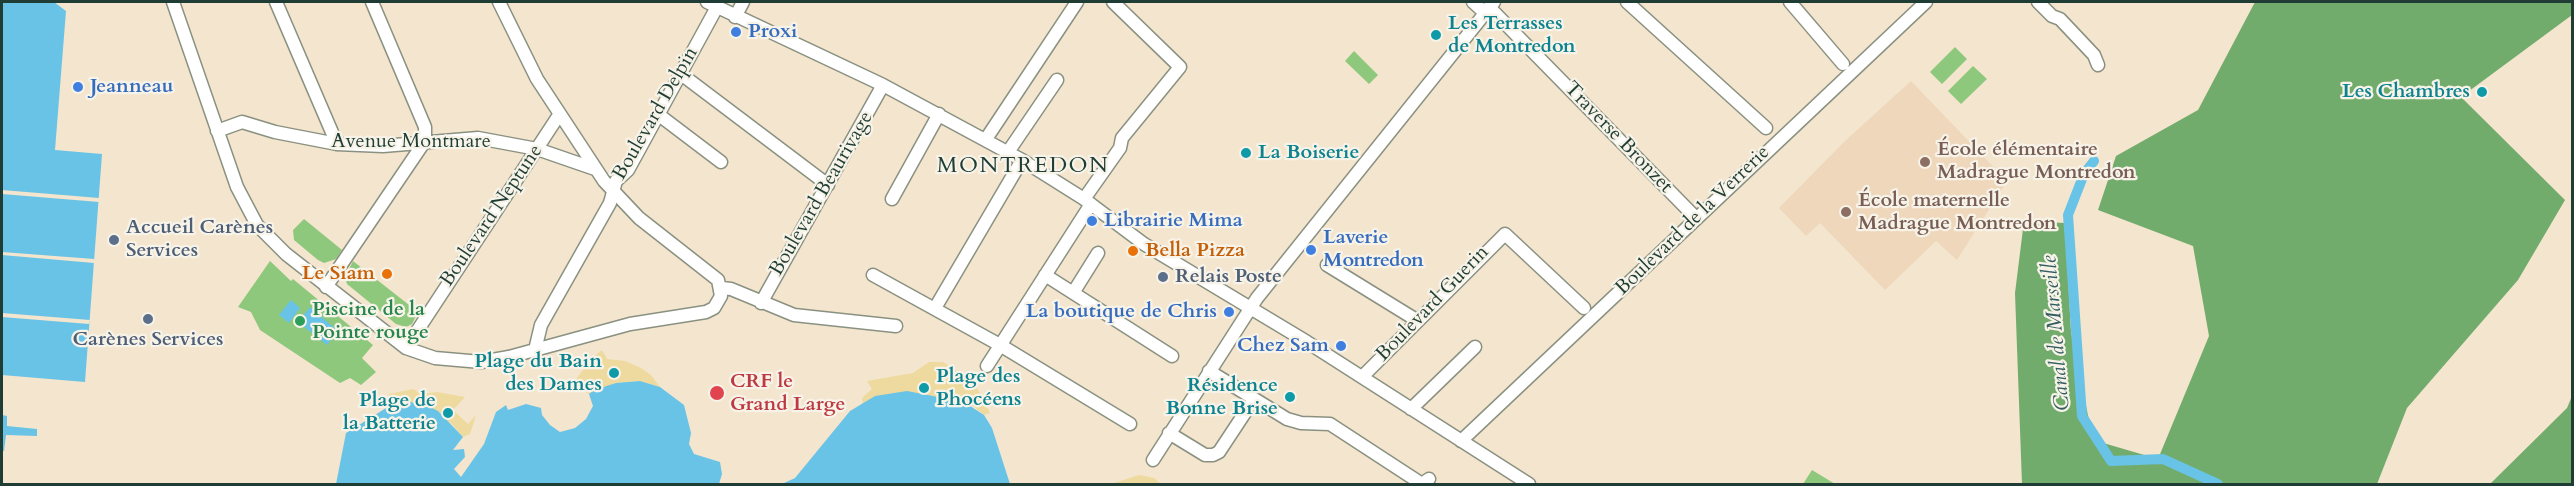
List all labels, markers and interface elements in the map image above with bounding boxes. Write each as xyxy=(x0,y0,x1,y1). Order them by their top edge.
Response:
place label: Les Terrasses de Montredon xyxy=(1448,12,1576,59)
place label: Proxi xyxy=(748,20,797,44)
marker: Proxi xyxy=(729,25,743,39)
marker: Les Terrasses de Montredon xyxy=(1429,28,1443,42)
street label: Boulevard Delpin xyxy=(608,43,704,185)
place label: Jeanneau xyxy=(90,75,173,99)
street label: Traverse Bronzet xyxy=(1559,77,1677,199)
marker: Jeanneau xyxy=(71,80,85,94)
place label: Les Chambres xyxy=(2342,80,2470,104)
marker: Les Chambres xyxy=(2475,85,2489,99)
street label: Boulevard Beaurivage xyxy=(765,108,879,280)
street label: Avenue Montmare xyxy=(331,130,491,154)
place label: École élémentaire Madrague Montredon xyxy=(1937,138,2136,185)
street label: Boulevard Neptune xyxy=(436,140,548,292)
place label: La Boiserie xyxy=(1258,141,1359,165)
street label: Boulevard de la Verrerie xyxy=(1611,141,1775,301)
marker: La Boiserie xyxy=(1239,146,1253,160)
district label: MONTREDON xyxy=(937,154,1109,180)
marker: École élémentaire Madrague Montredon xyxy=(1918,155,1932,169)
place label: École maternelle Madrague Montredon xyxy=(1858,189,2057,236)
marker: École maternelle Madrague Montredon xyxy=(1839,205,1853,219)
place label: Librairie Mima xyxy=(1104,209,1243,233)
marker: Librairie Mima xyxy=(1085,214,1099,228)
place label: Accueil Carènes Services xyxy=(126,216,273,263)
place label: Laverie Montredon xyxy=(1323,226,1424,273)
marker: Accueil Carènes Services xyxy=(107,233,121,247)
place label: Bella Pizza xyxy=(1145,239,1245,263)
street label: Boulevard Guerin xyxy=(1372,241,1494,367)
marker: Laverie Montredon xyxy=(1304,243,1318,257)
marker: Bella Pizza xyxy=(1126,244,1140,258)
water label: Canal de Marseille xyxy=(2038,254,2076,412)
place label: Le Siam xyxy=(302,262,375,286)
place label: Relais Poste xyxy=(1175,265,1282,289)
marker: Le Siam xyxy=(380,267,394,281)
marker: Relais Poste xyxy=(1156,270,1170,284)
place label: Piscine de la Pointe rouge xyxy=(312,298,429,345)
place label: La boutique de Chris xyxy=(1026,300,1217,324)
marker: La boutique de Chris xyxy=(1222,305,1236,319)
marker: Carènes Services xyxy=(141,312,155,326)
marker: Piscine de la Pointe rouge xyxy=(293,314,307,328)
place label: Carènes Services xyxy=(72,328,224,352)
place label: Chez Sam xyxy=(1237,334,1329,358)
marker: Chez Sam xyxy=(1334,339,1348,353)
place label: Plage du Bain des Dames xyxy=(474,350,602,397)
place label: Plage des Phocéens xyxy=(936,365,1022,412)
marker: Plage du Bain des Dames xyxy=(607,366,621,380)
place label: CRF le Grand Large xyxy=(730,370,845,417)
place label: Résidence Bonne Brise xyxy=(1166,374,1278,421)
marker: Plage des Phocéens xyxy=(917,381,931,395)
marker: CRF le Grand Large xyxy=(708,384,726,402)
place label: Plage de la Batterie xyxy=(343,389,436,436)
marker: Résidence Bonne Brise xyxy=(1283,390,1297,404)
marker: Plage de la Batterie xyxy=(441,406,455,420)

